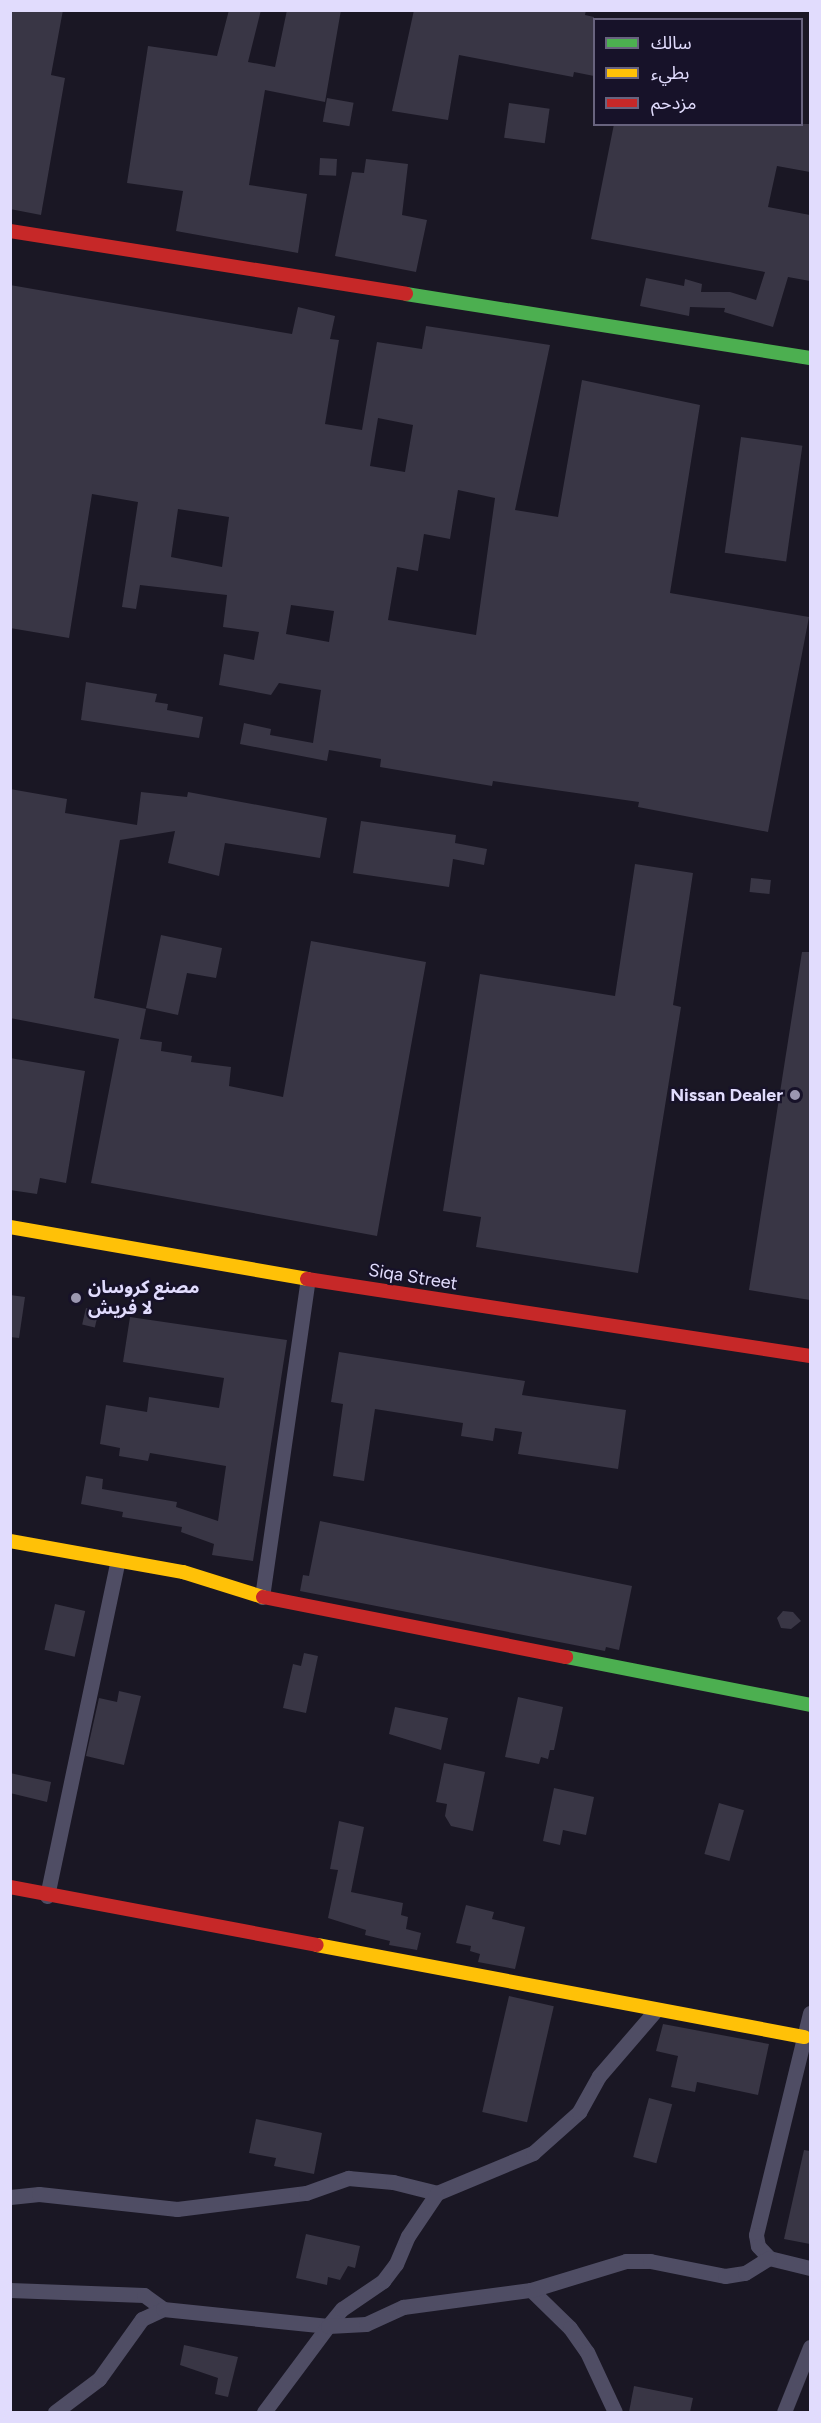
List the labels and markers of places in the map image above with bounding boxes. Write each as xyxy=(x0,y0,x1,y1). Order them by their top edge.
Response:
place label: Nissan Dealer xyxy=(670,1084,783,1106)
marker: Nissan Dealer xyxy=(788,1088,802,1102)
place label: مصنع كروسان لا فريش xyxy=(88,1277,199,1320)
marker: مصنع كروسان لا فريش xyxy=(69,1291,83,1305)

